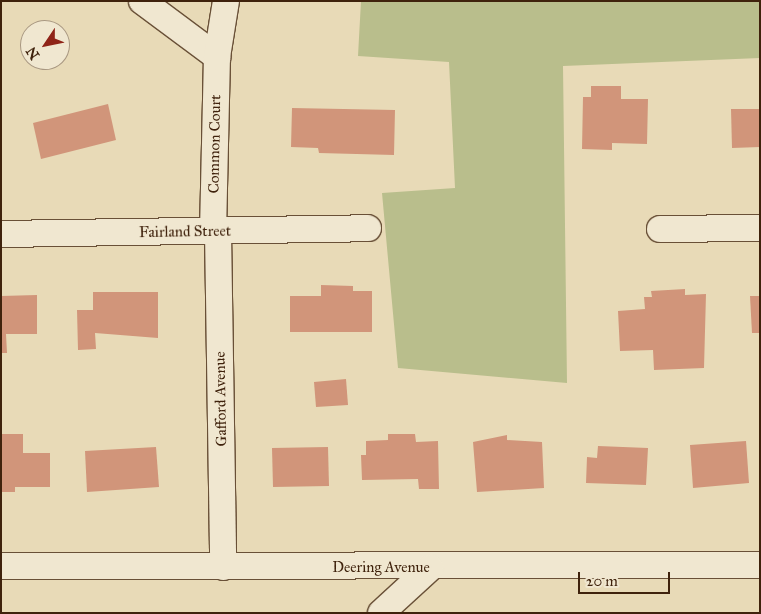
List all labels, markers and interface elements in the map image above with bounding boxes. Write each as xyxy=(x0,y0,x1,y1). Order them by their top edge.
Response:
north arrow xyxy=(20,20,70,70)
text: N xyxy=(23,43,43,63)
street label: Common Court xyxy=(205,94,225,194)
street label: Fairland Street xyxy=(139,222,231,242)
street label: Gafford Avenue xyxy=(211,351,231,447)
street label: Deering Avenue xyxy=(332,559,430,577)
scale bar xyxy=(581,562,674,594)
text: 20 m xyxy=(586,572,618,590)

